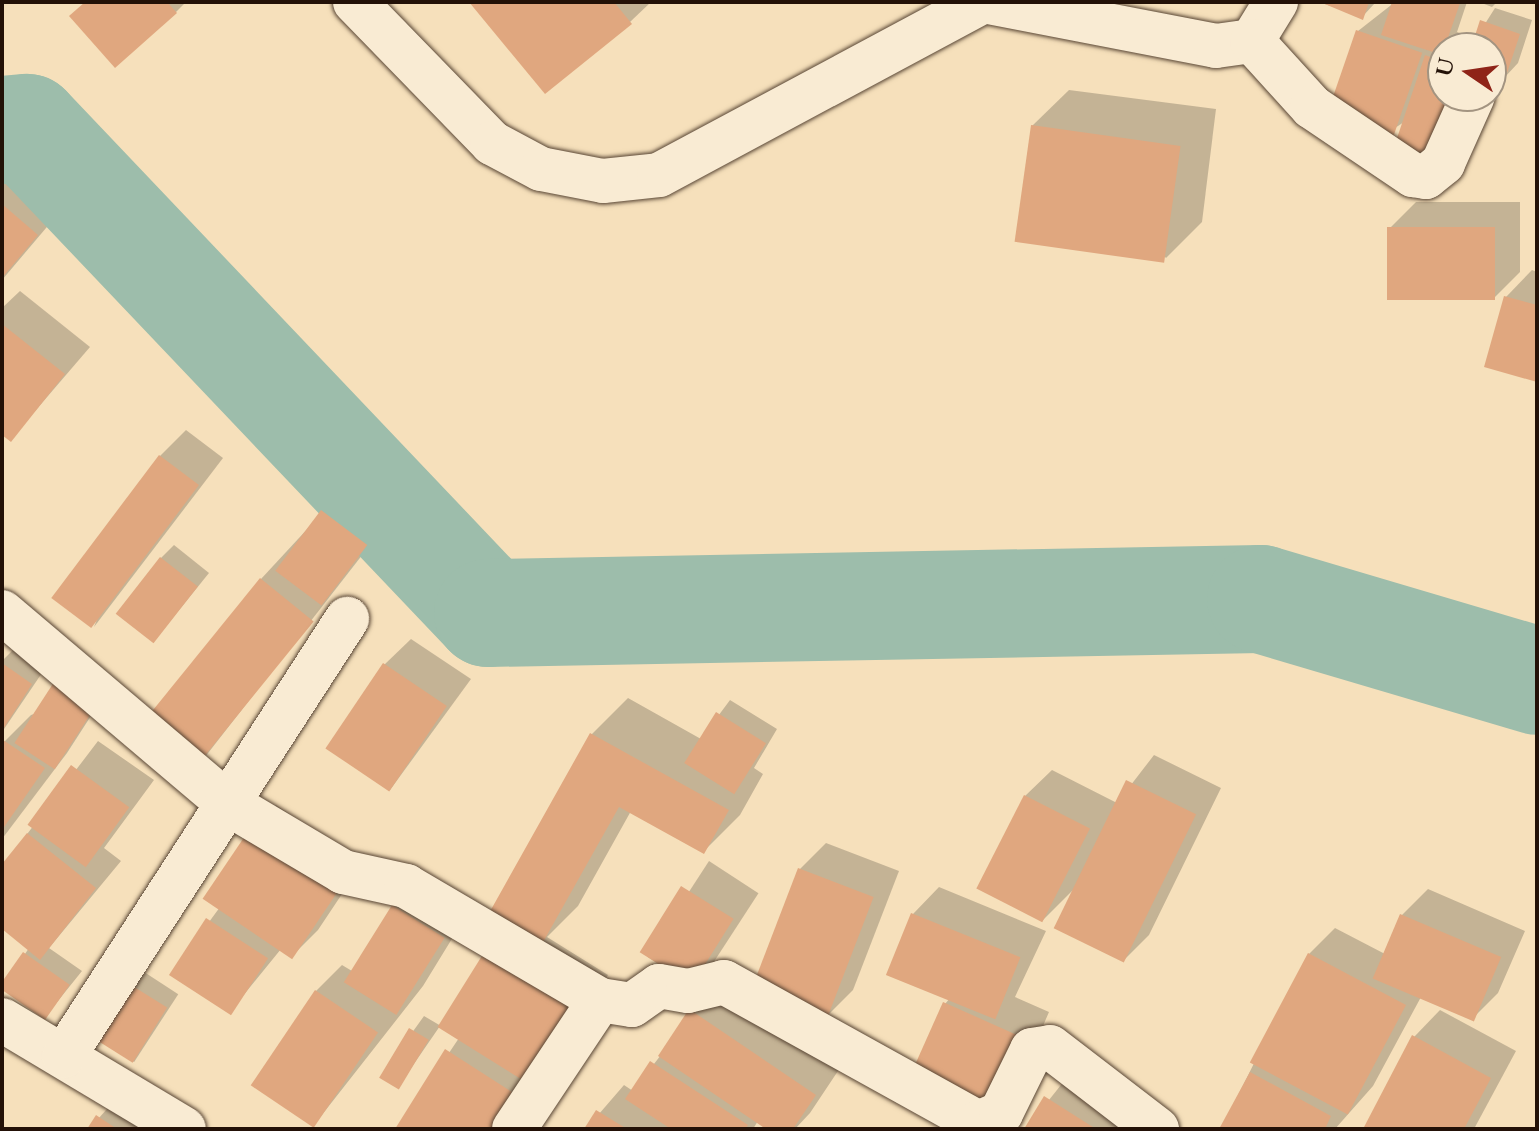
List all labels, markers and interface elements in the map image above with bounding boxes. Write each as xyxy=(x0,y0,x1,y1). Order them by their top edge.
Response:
north arrow xyxy=(1427,32,1507,112)
text: U xyxy=(1429,55,1462,79)

